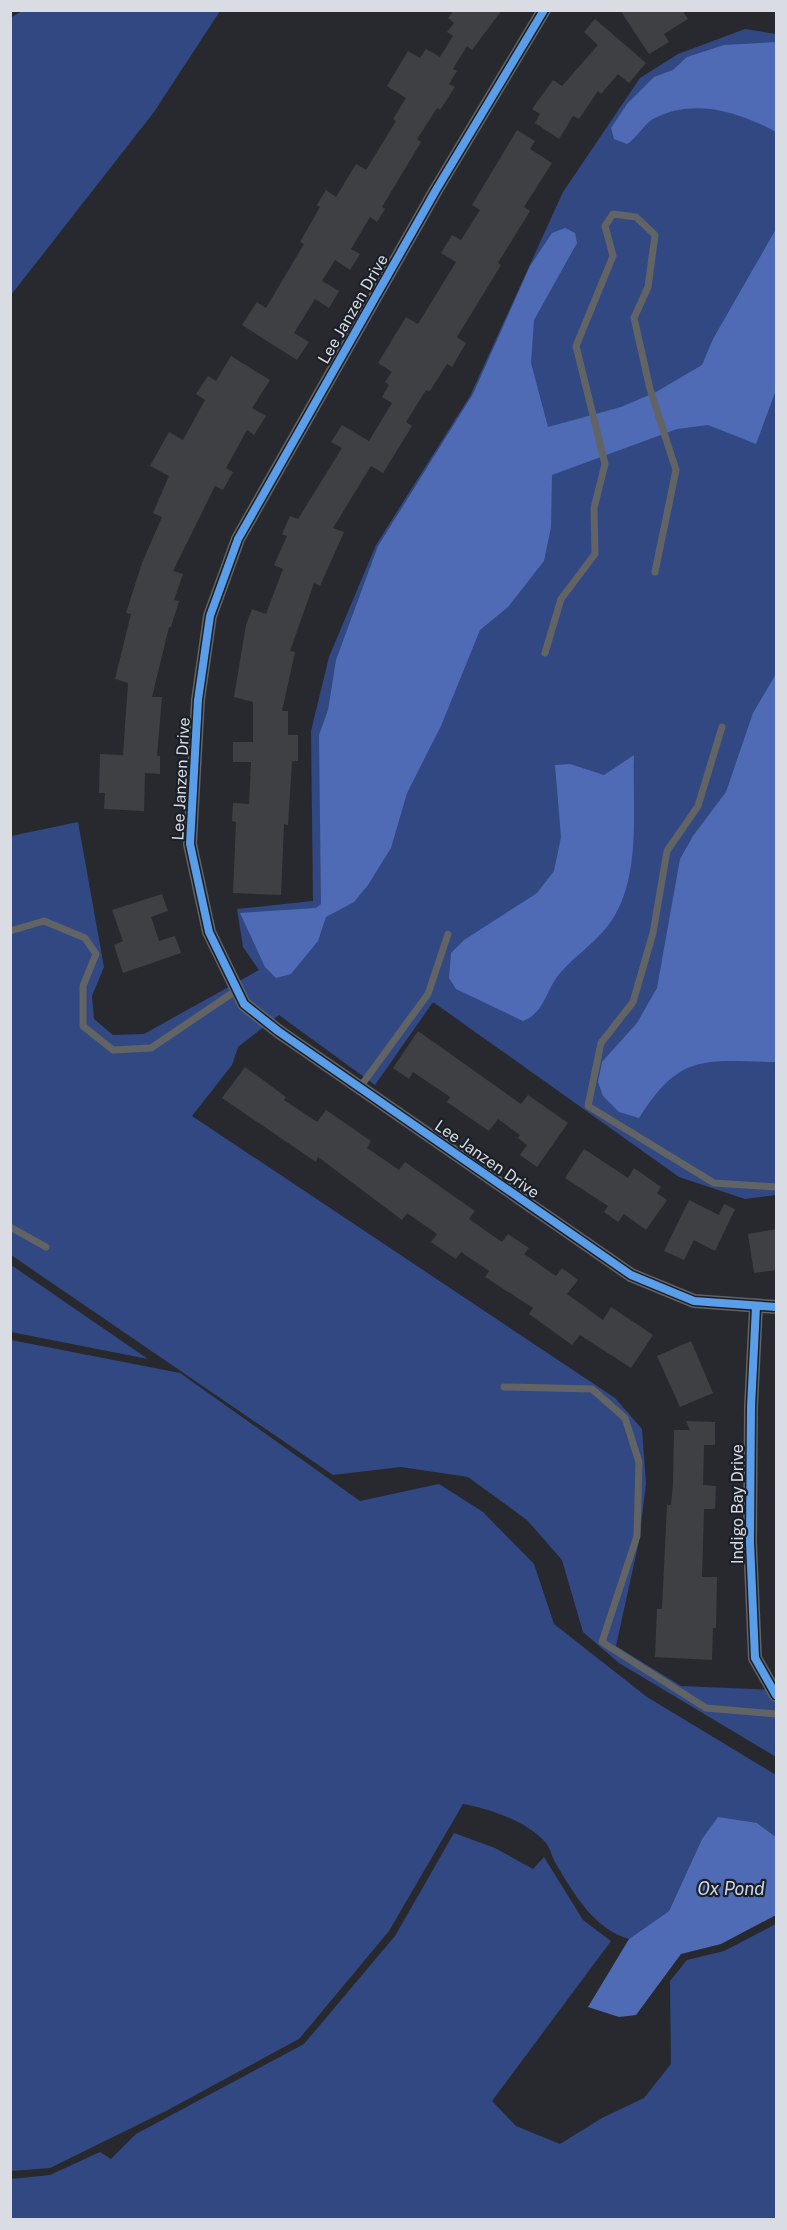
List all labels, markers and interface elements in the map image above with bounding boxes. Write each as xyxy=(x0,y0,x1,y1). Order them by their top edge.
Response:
street label: Lee Janzen Drive xyxy=(314,251,392,367)
street label: Lee Janzen Drive xyxy=(168,717,194,841)
street label: Lee Janzen Drive xyxy=(431,1116,543,1202)
street label: Indigo Bay Drive xyxy=(728,1444,747,1564)
water label: Ox Pond xyxy=(697,1878,765,1899)

